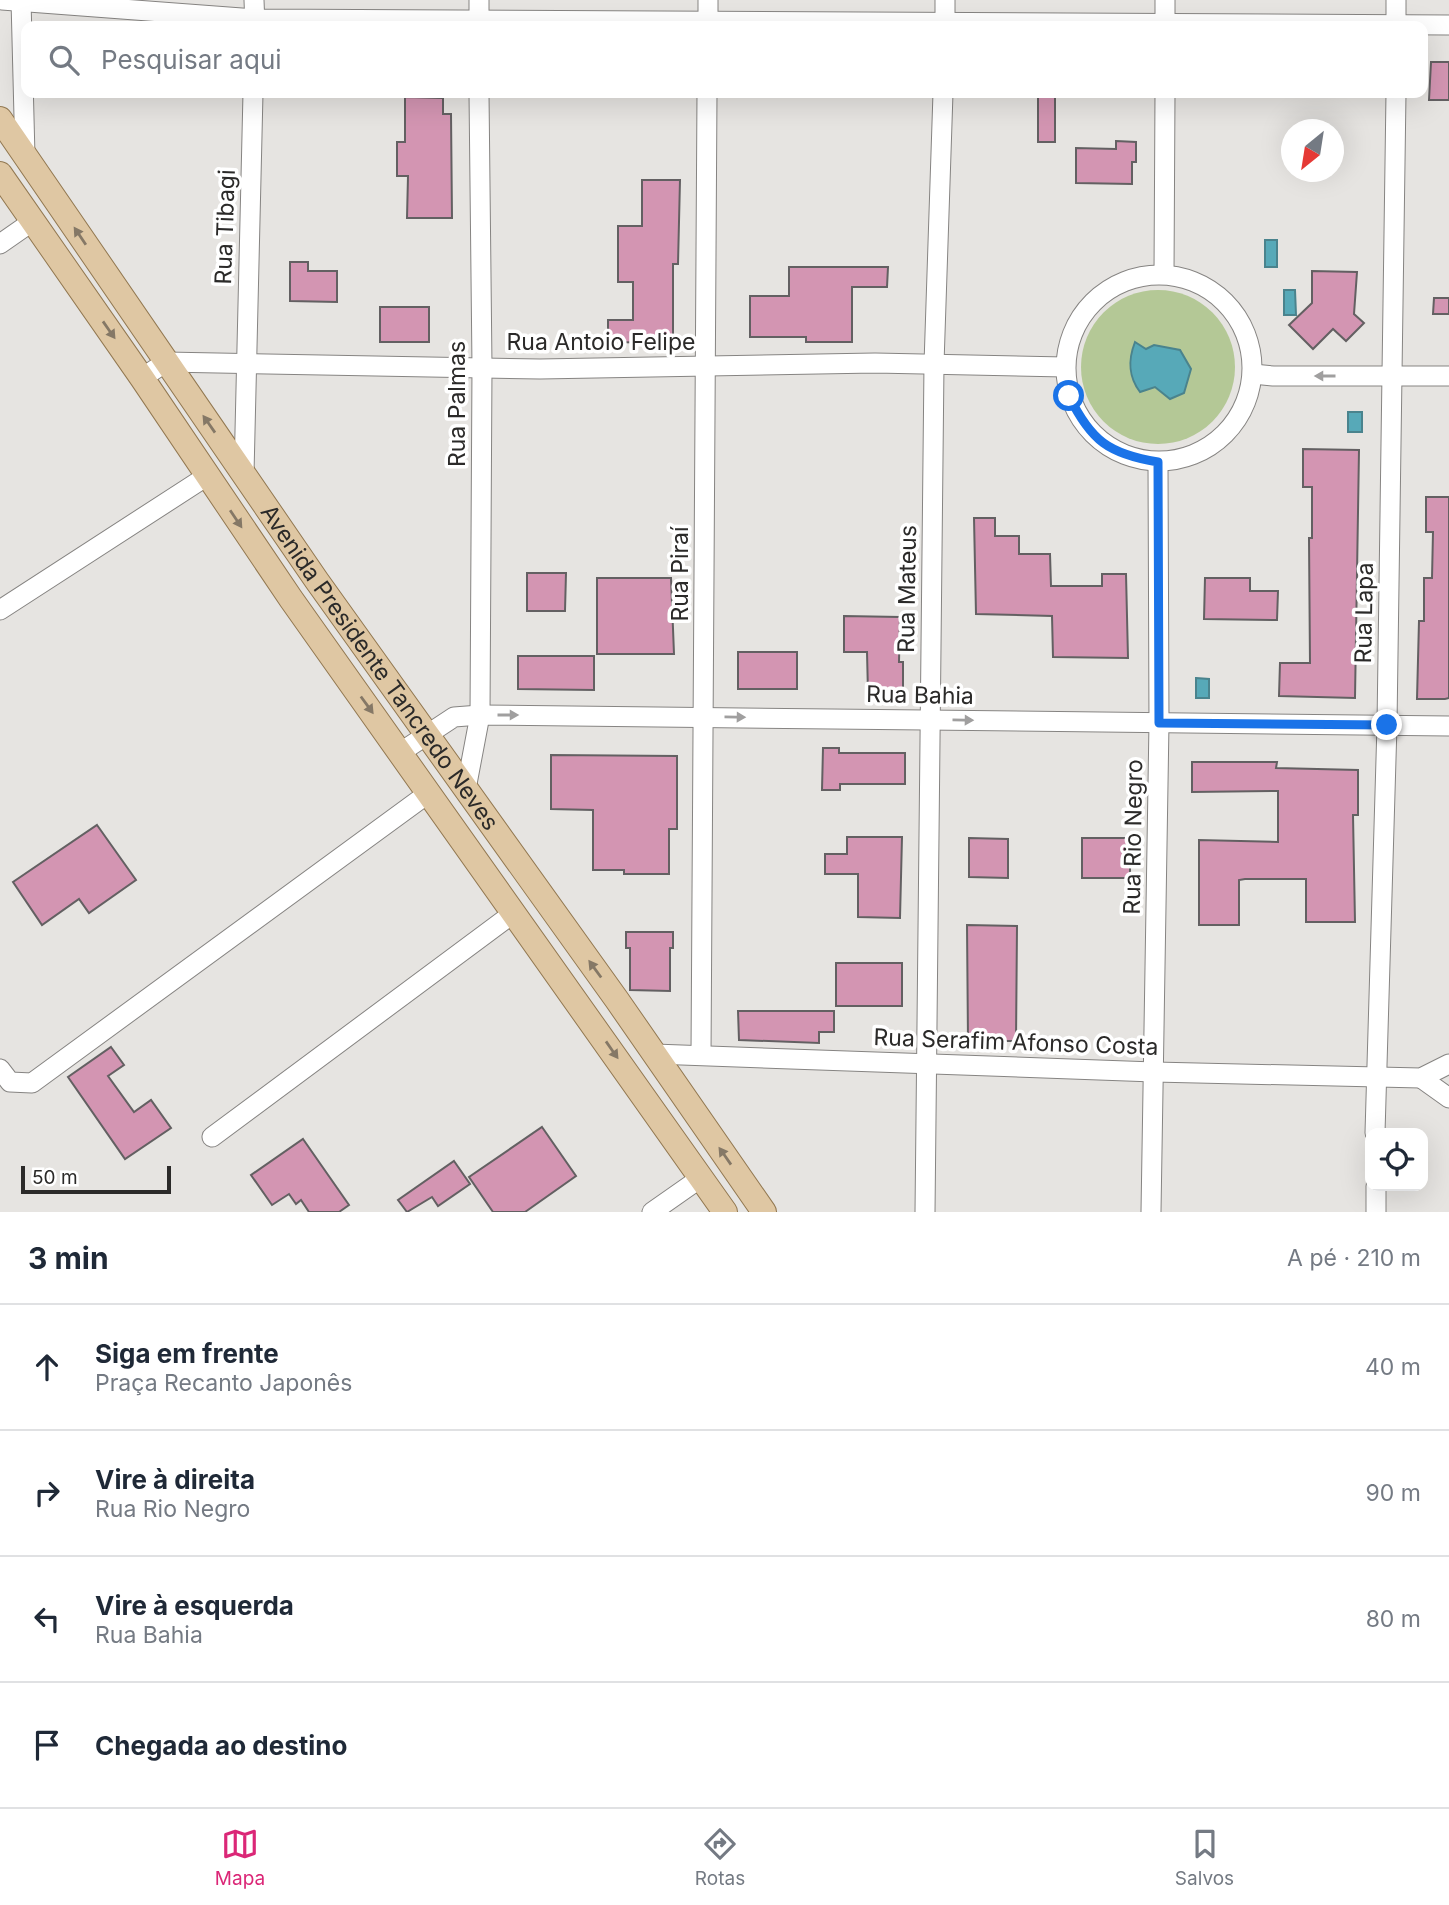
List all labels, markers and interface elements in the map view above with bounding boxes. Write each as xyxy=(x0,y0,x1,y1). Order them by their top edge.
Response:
search box xyxy=(21,21,1428,98)
icon: search xyxy=(45,41,83,79)
text: Pesquisar aqui xyxy=(101,44,282,75)
north arrow xyxy=(1281,119,1344,182)
street label: Rua Tibagi xyxy=(209,169,241,285)
one-way arrow xyxy=(73,227,87,245)
one-way arrow xyxy=(102,321,116,339)
street label: Rua Antoio Felipe xyxy=(507,328,695,356)
street label: Rua Palmas xyxy=(443,341,471,467)
one-way arrow xyxy=(1313,370,1335,382)
route start xyxy=(1053,380,1084,411)
one-way arrow xyxy=(203,414,216,433)
street label: Avenida Presidente Tancredo Neves xyxy=(255,499,505,835)
one-way arrow xyxy=(229,510,243,528)
street label: Rua Mateus xyxy=(892,525,922,653)
street label: Rua Piraí xyxy=(666,526,694,622)
street label: Rua Lapa xyxy=(1349,562,1379,664)
street label: Rua Bahia xyxy=(866,680,974,710)
one-way arrow xyxy=(360,696,374,714)
one-way arrow xyxy=(497,709,519,721)
route end xyxy=(1371,709,1402,740)
one-way arrow xyxy=(724,712,746,723)
one-way arrow xyxy=(952,714,974,726)
street label: Rua Rio Negro xyxy=(1118,759,1148,915)
one-way arrow xyxy=(588,960,602,978)
street label: Rua Serafim Afonso Costa xyxy=(873,1023,1159,1061)
one-way arrow xyxy=(605,1041,619,1059)
map controls xyxy=(1365,1128,1428,1191)
button: locate xyxy=(1365,1128,1428,1191)
one-way arrow xyxy=(718,1147,732,1165)
scale bar xyxy=(21,1163,172,1195)
text: 50 m xyxy=(32,1166,78,1189)
text: 3 min xyxy=(28,1240,109,1276)
text: A pé · 210 m xyxy=(1287,1244,1421,1272)
text: Siga em frente xyxy=(95,1338,279,1369)
icon: ahead xyxy=(28,1348,66,1386)
text: 40 m xyxy=(1365,1353,1421,1381)
text: Praça Recanto Japonês xyxy=(95,1369,352,1397)
text: Vire à direita xyxy=(95,1464,255,1495)
icon: right xyxy=(28,1474,66,1512)
text: 90 m xyxy=(1366,1479,1421,1507)
text: Rua Rio Negro xyxy=(95,1495,250,1523)
text: Vire à esquerda xyxy=(95,1590,294,1621)
icon: left xyxy=(28,1600,66,1638)
text: 80 m xyxy=(1366,1605,1421,1633)
text: Rua Bahia xyxy=(95,1621,203,1649)
icon: arrive xyxy=(28,1726,66,1764)
text: Chegada ao destino xyxy=(95,1730,347,1761)
tab: Mapa xyxy=(215,1825,265,1890)
tab: Rotas xyxy=(695,1825,745,1890)
tab: Salvos xyxy=(1175,1825,1234,1890)

